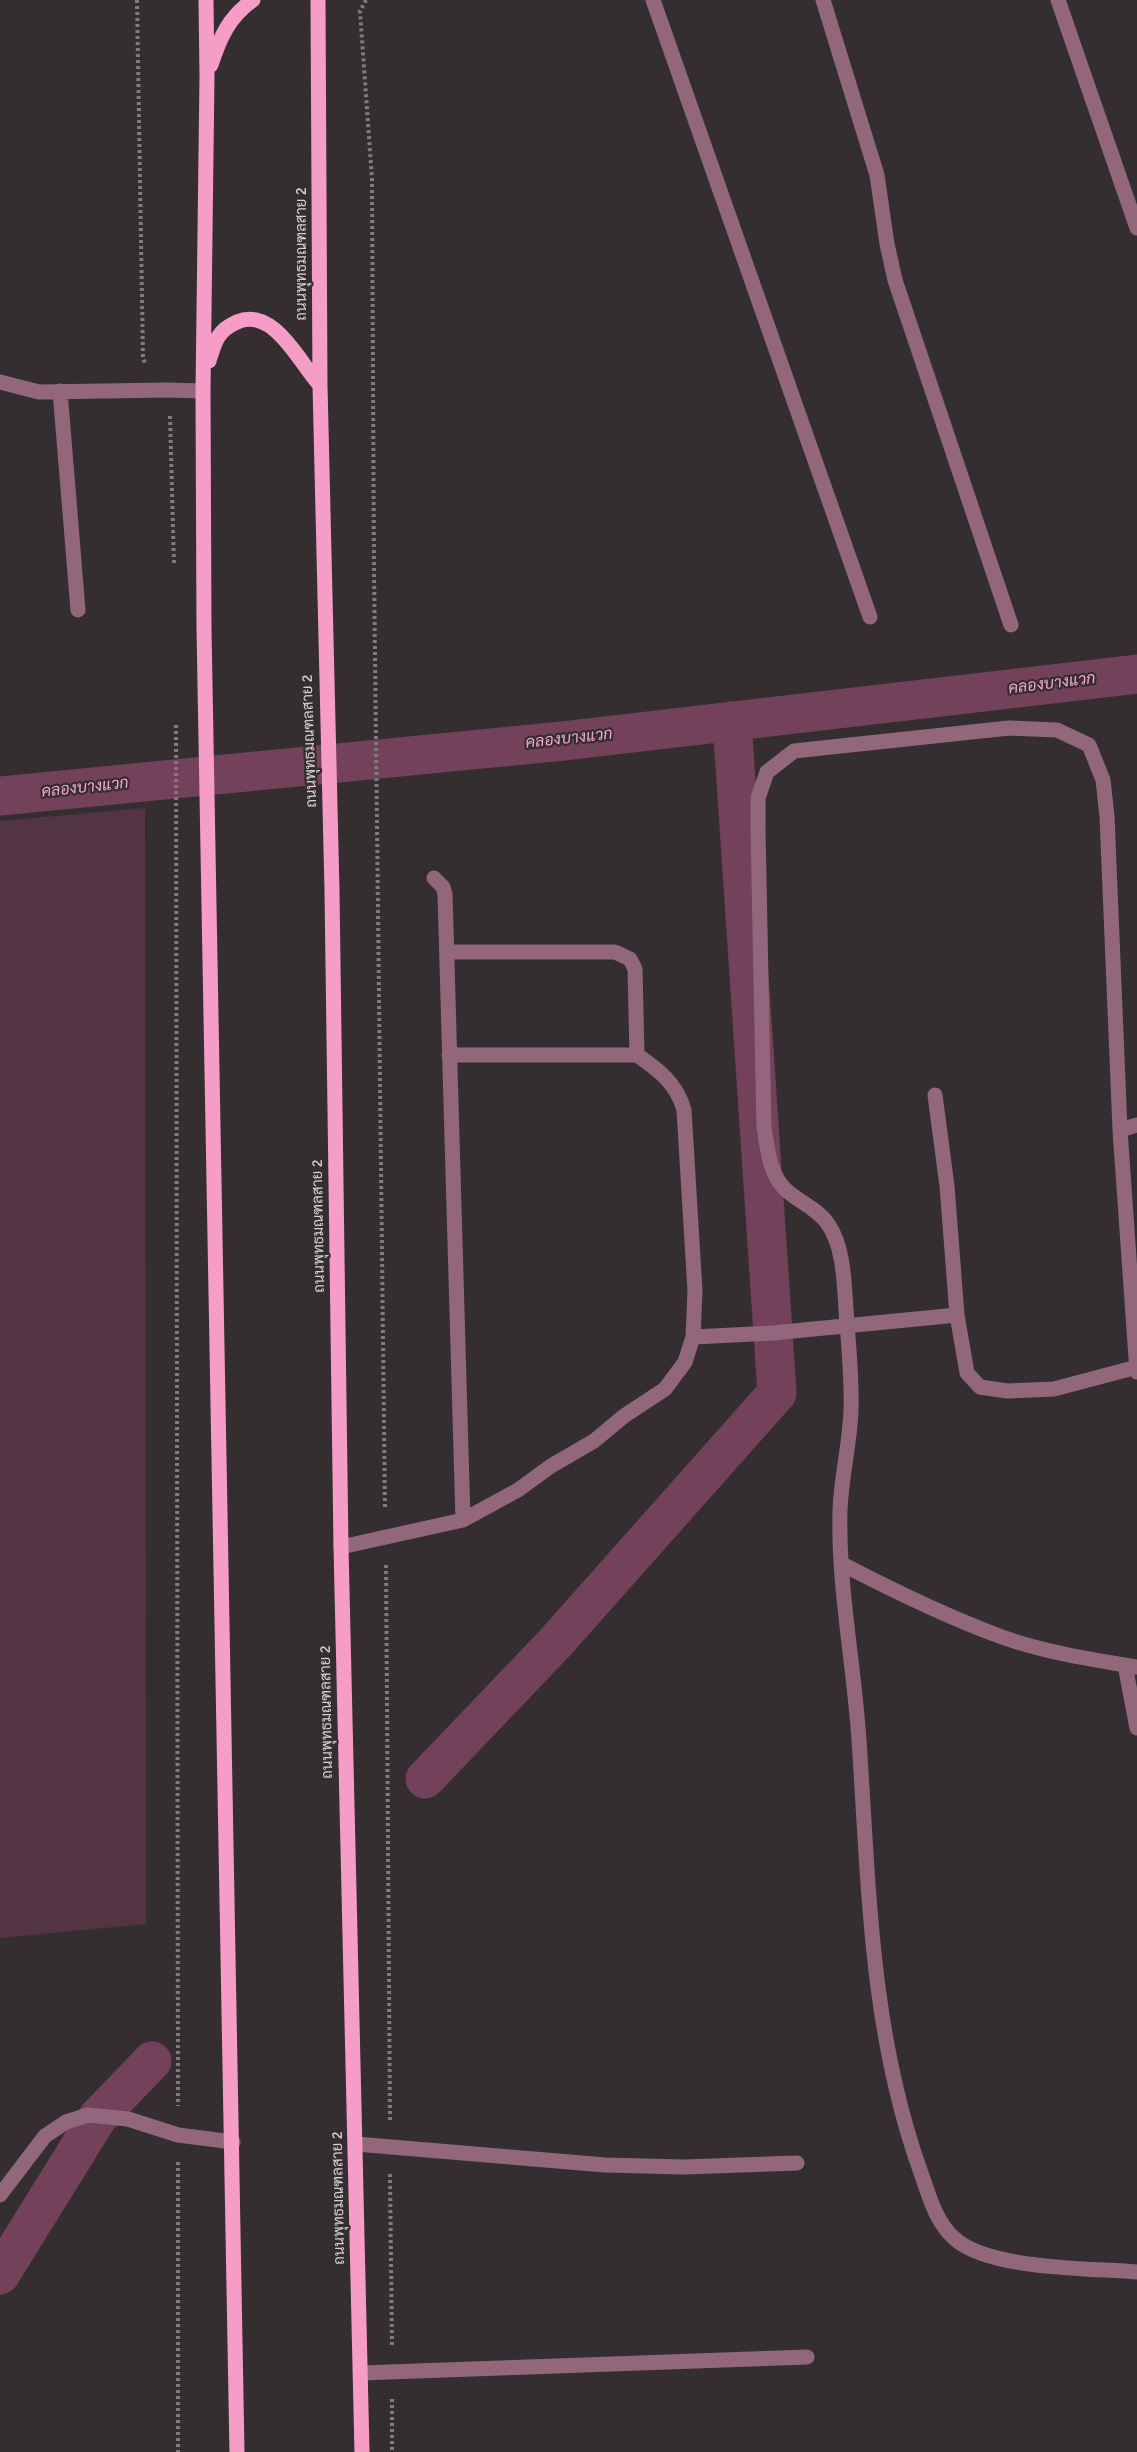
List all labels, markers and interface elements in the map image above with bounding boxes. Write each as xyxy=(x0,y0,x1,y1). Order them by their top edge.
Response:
street label: ถนนพุทธมณฑลสาย 2 xyxy=(293,187,311,321)
water label: คลองบางแวก xyxy=(1007,669,1097,699)
street label: ถนนพุทธมณฑลสาย 2 xyxy=(299,674,321,808)
water label: คลองบางแวก xyxy=(524,725,614,753)
water label: คลองบางแวก xyxy=(40,774,130,802)
street label: ถนนพุทธมณฑลสาย 2 xyxy=(309,1159,329,1293)
street label: ถนนพุทธมณฑลสาย 2 xyxy=(317,1645,337,1779)
street label: ถนนพุทธมณฑลสาย 2 xyxy=(329,2131,349,2265)

